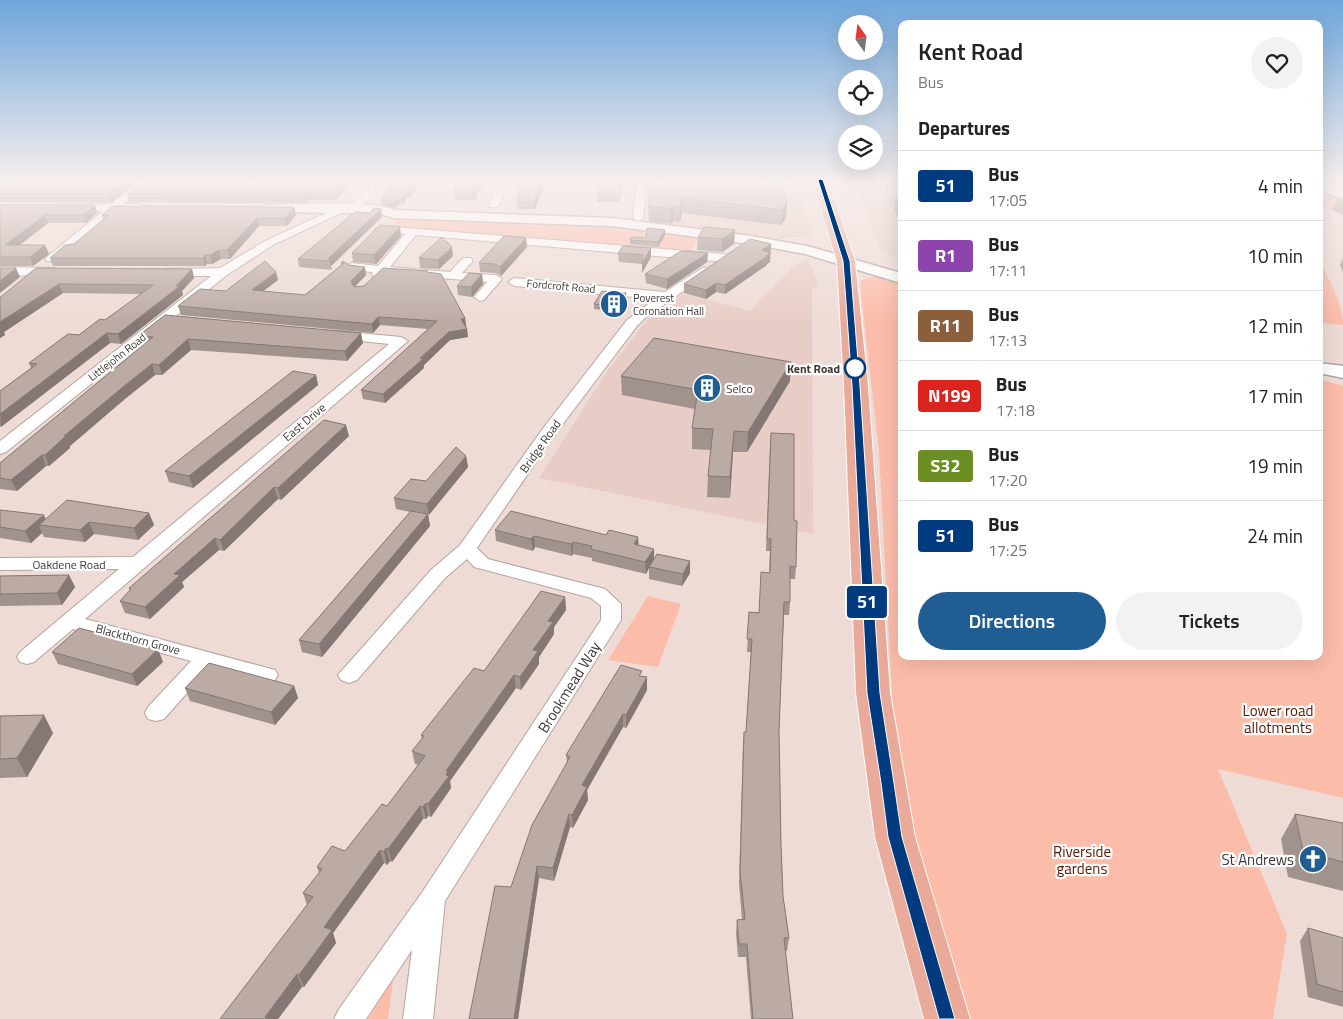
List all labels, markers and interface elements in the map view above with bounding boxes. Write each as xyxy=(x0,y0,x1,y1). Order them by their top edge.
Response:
north arrow xyxy=(838,15,882,60)
map controls xyxy=(838,15,883,170)
text: Kent Road xyxy=(918,33,1023,69)
button: heart xyxy=(1251,37,1303,89)
button: locate xyxy=(838,70,883,115)
text: Bus xyxy=(918,70,944,94)
text: Departures xyxy=(918,113,1010,142)
button: layers xyxy=(838,125,883,170)
text: Bus xyxy=(988,159,1019,188)
text: 4 min xyxy=(1258,171,1303,200)
text: 51 xyxy=(935,172,956,199)
text: 17:05 xyxy=(988,188,1027,212)
text: Bus xyxy=(988,229,1019,258)
text: 10 min xyxy=(1247,241,1303,270)
text: R1 xyxy=(935,242,956,269)
text: 17:11 xyxy=(988,258,1027,282)
street label: Fordcroft Road xyxy=(526,275,596,297)
building icon: Poverest Coronation Hall xyxy=(599,289,629,319)
place label: Poverest Coronation Hall xyxy=(633,290,704,319)
text: Bus xyxy=(988,299,1019,328)
text: 12 min xyxy=(1247,311,1303,340)
text: R11 xyxy=(930,312,961,339)
text: 17:13 xyxy=(988,328,1027,352)
street label: Littlejohn Road xyxy=(85,329,150,385)
marker: Kent Road xyxy=(844,357,866,379)
place label: Kent Road xyxy=(787,359,840,378)
text: Bus xyxy=(996,369,1027,398)
building icon: Selco xyxy=(692,373,722,403)
place label: Selco xyxy=(726,379,753,398)
text: 17 min xyxy=(1247,381,1303,410)
text: N199 xyxy=(928,382,971,409)
street label: East Drive xyxy=(278,398,330,446)
text: 17:18 xyxy=(996,398,1035,422)
street label: Bridge Road xyxy=(515,415,565,477)
text: Bus xyxy=(988,439,1019,468)
text: 19 min xyxy=(1247,451,1303,480)
text: S32 xyxy=(931,452,960,479)
text: 17:20 xyxy=(988,468,1027,492)
text: Bus xyxy=(988,509,1019,538)
text: 24 min xyxy=(1247,521,1303,550)
text: 51 xyxy=(935,522,956,549)
text: 17:25 xyxy=(988,538,1027,562)
street label: Oakdene Road xyxy=(32,555,106,574)
line badge: 51 xyxy=(844,586,890,618)
text: 51 xyxy=(857,588,877,615)
button: Directions xyxy=(918,592,1106,650)
button: Tickets xyxy=(1116,592,1303,650)
street label: Blackthorn Grove xyxy=(94,619,182,659)
street label: Brookmead Way xyxy=(532,637,606,737)
park label: Lower road allotments xyxy=(1243,699,1313,739)
park label: Riverside gardens xyxy=(1053,840,1111,880)
church icon: St Andrews xyxy=(1298,844,1328,874)
place label: St Andrews xyxy=(1222,848,1294,871)

